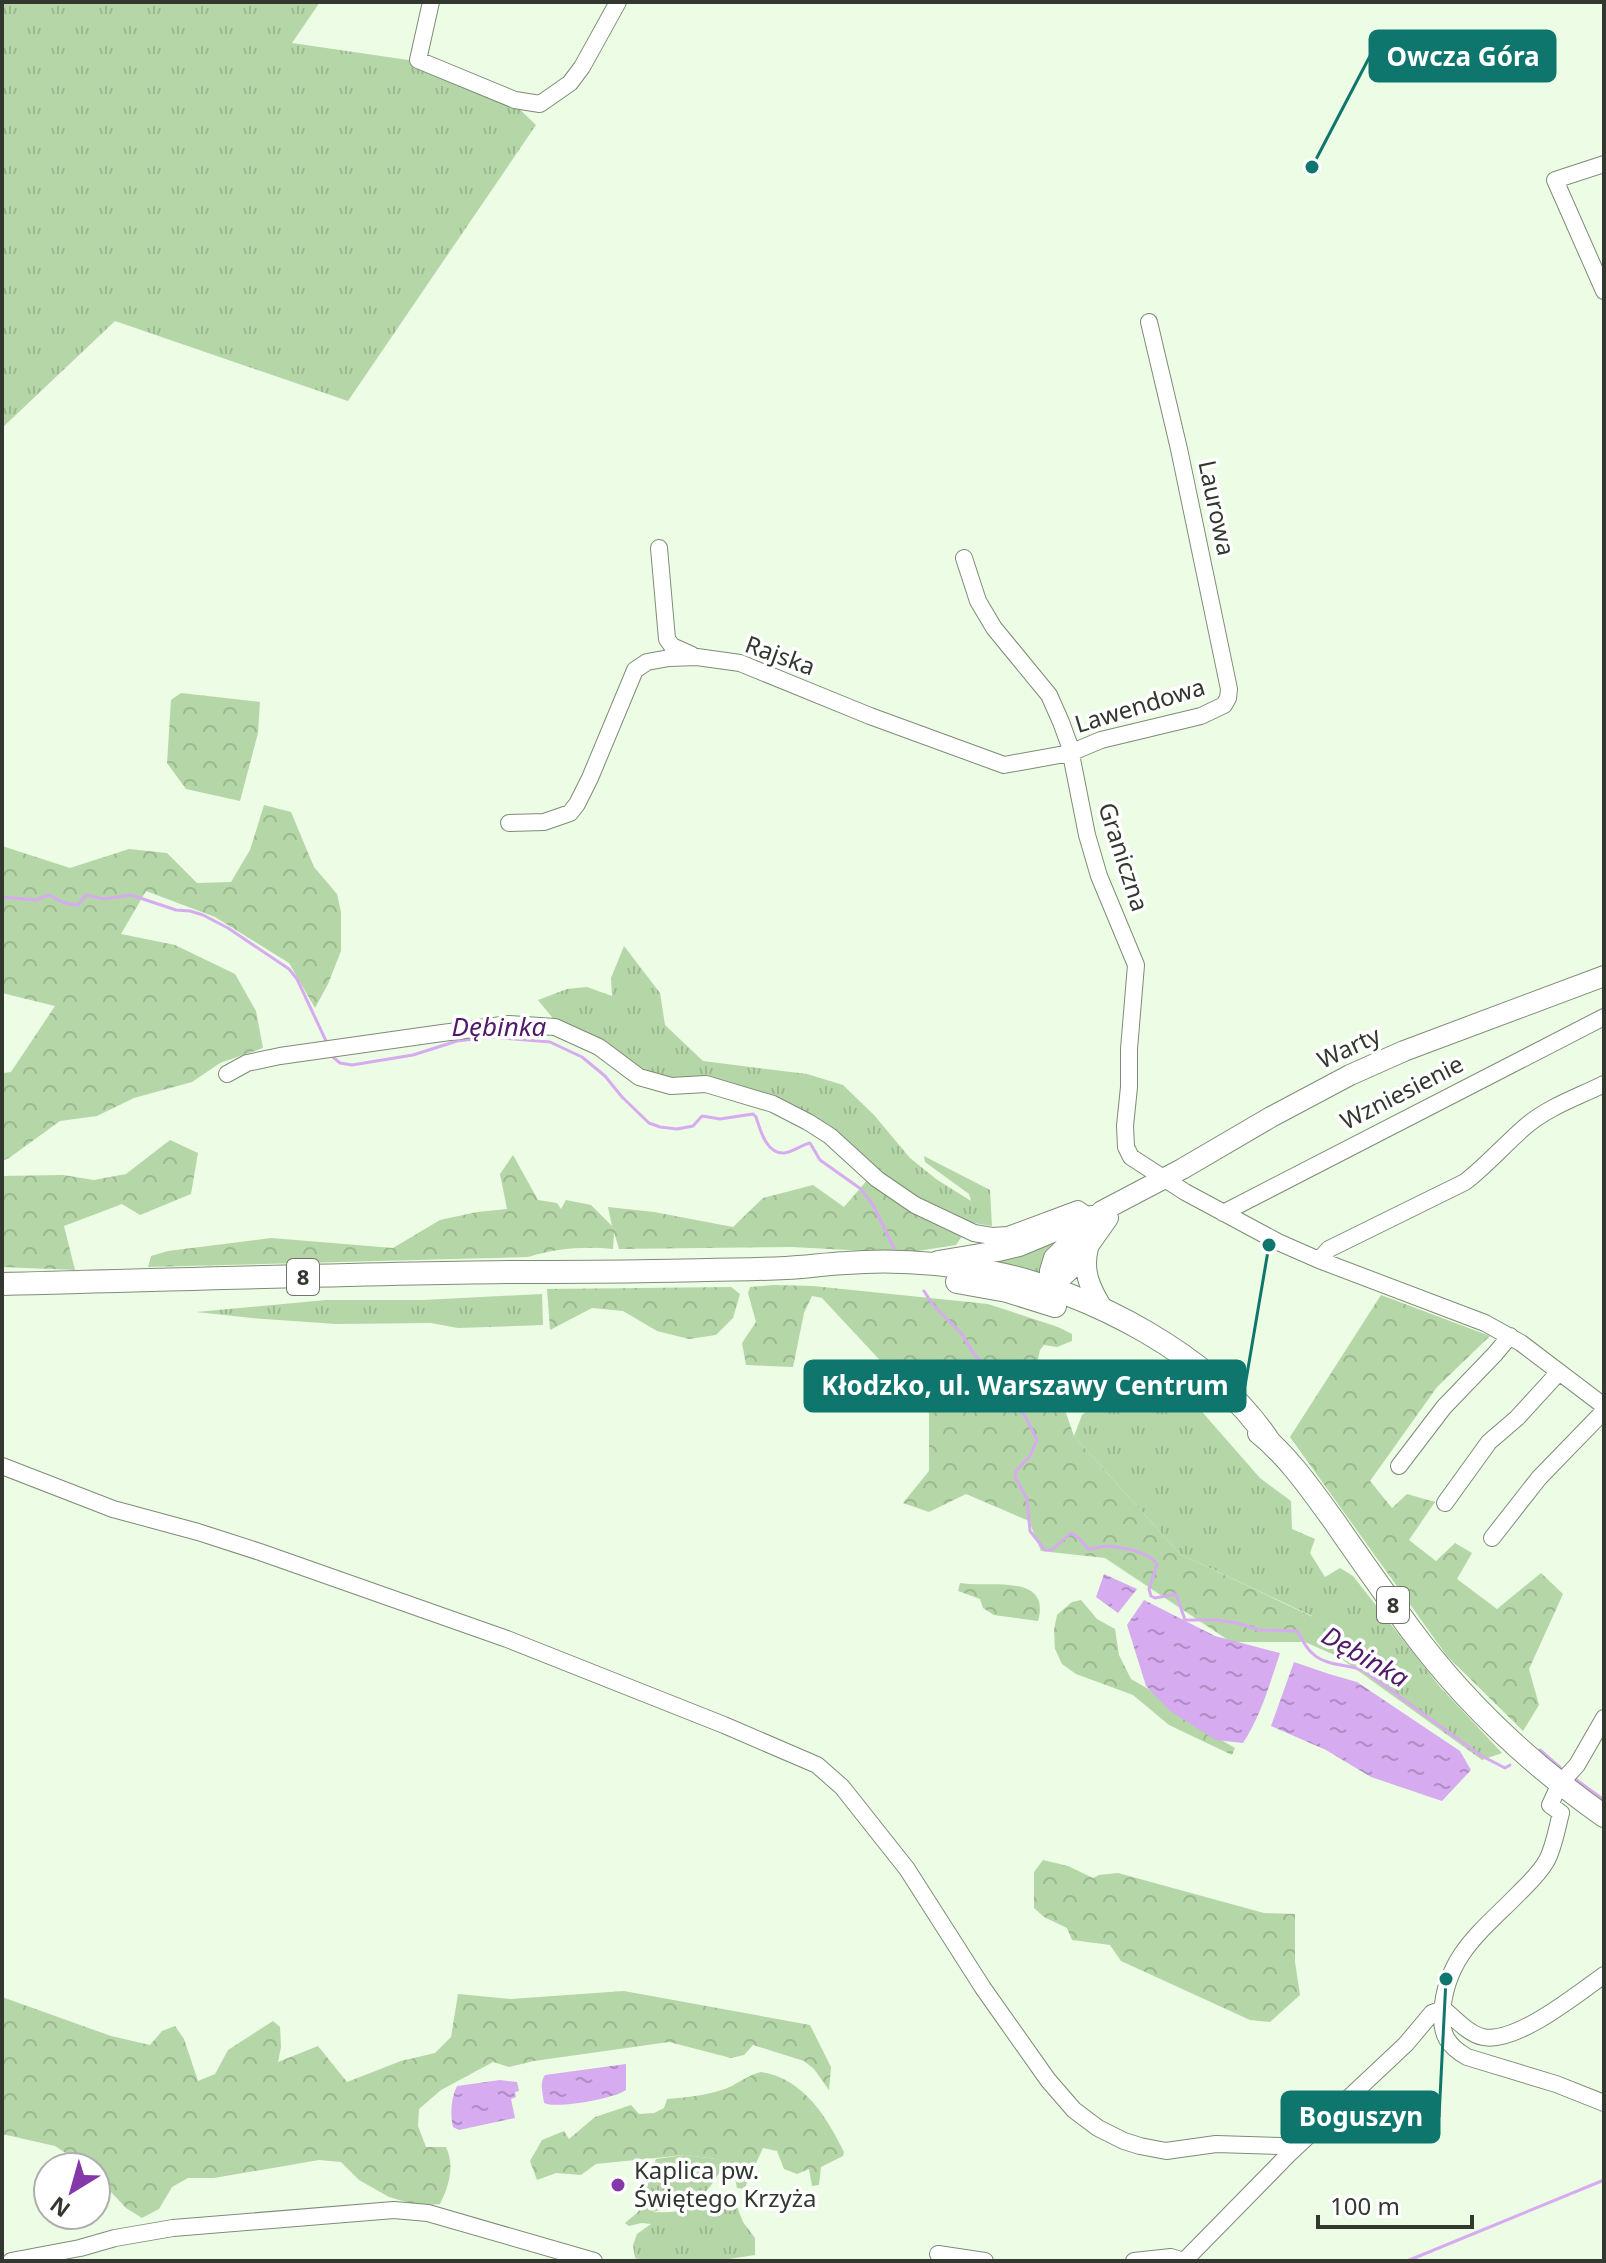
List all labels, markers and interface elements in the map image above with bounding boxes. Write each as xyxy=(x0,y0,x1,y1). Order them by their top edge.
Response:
callout: Owcza Góra xyxy=(1370,31,1555,81)
text: Owcza Góra xyxy=(1386,38,1540,74)
street label: Laurowa xyxy=(1191,457,1244,558)
street label: Rajska xyxy=(741,627,820,682)
street label: Lawendowa xyxy=(1070,669,1209,740)
street label: Graniczna xyxy=(1091,798,1158,915)
water label: Dębinka xyxy=(452,1008,547,1044)
street label: Warty xyxy=(1311,1017,1386,1076)
street label: Wzniesienie xyxy=(1334,1047,1468,1137)
road number: 8 xyxy=(287,1259,319,1295)
callout: Kłodzko, ul. Warszawy Centrum xyxy=(805,1361,1245,1411)
text: Kłodzko, ul. Warszawy Centrum xyxy=(821,1367,1229,1403)
road number: 8 xyxy=(1377,1587,1409,1623)
water label: Dębinka xyxy=(1315,1617,1416,1696)
callout: Boguszyn xyxy=(1282,2092,1439,2142)
text: Boguszyn xyxy=(1299,2098,1423,2134)
north arrow xyxy=(32,2151,112,2231)
place label: Kaplica pw. Świętego Krzyża xyxy=(634,2153,817,2214)
marker: Kaplica pw. Świętego Krzyża xyxy=(609,2176,627,2194)
scale bar xyxy=(1318,2179,1472,2229)
text: 100 m xyxy=(1330,2189,1400,2222)
text: N xyxy=(43,2190,76,2225)

